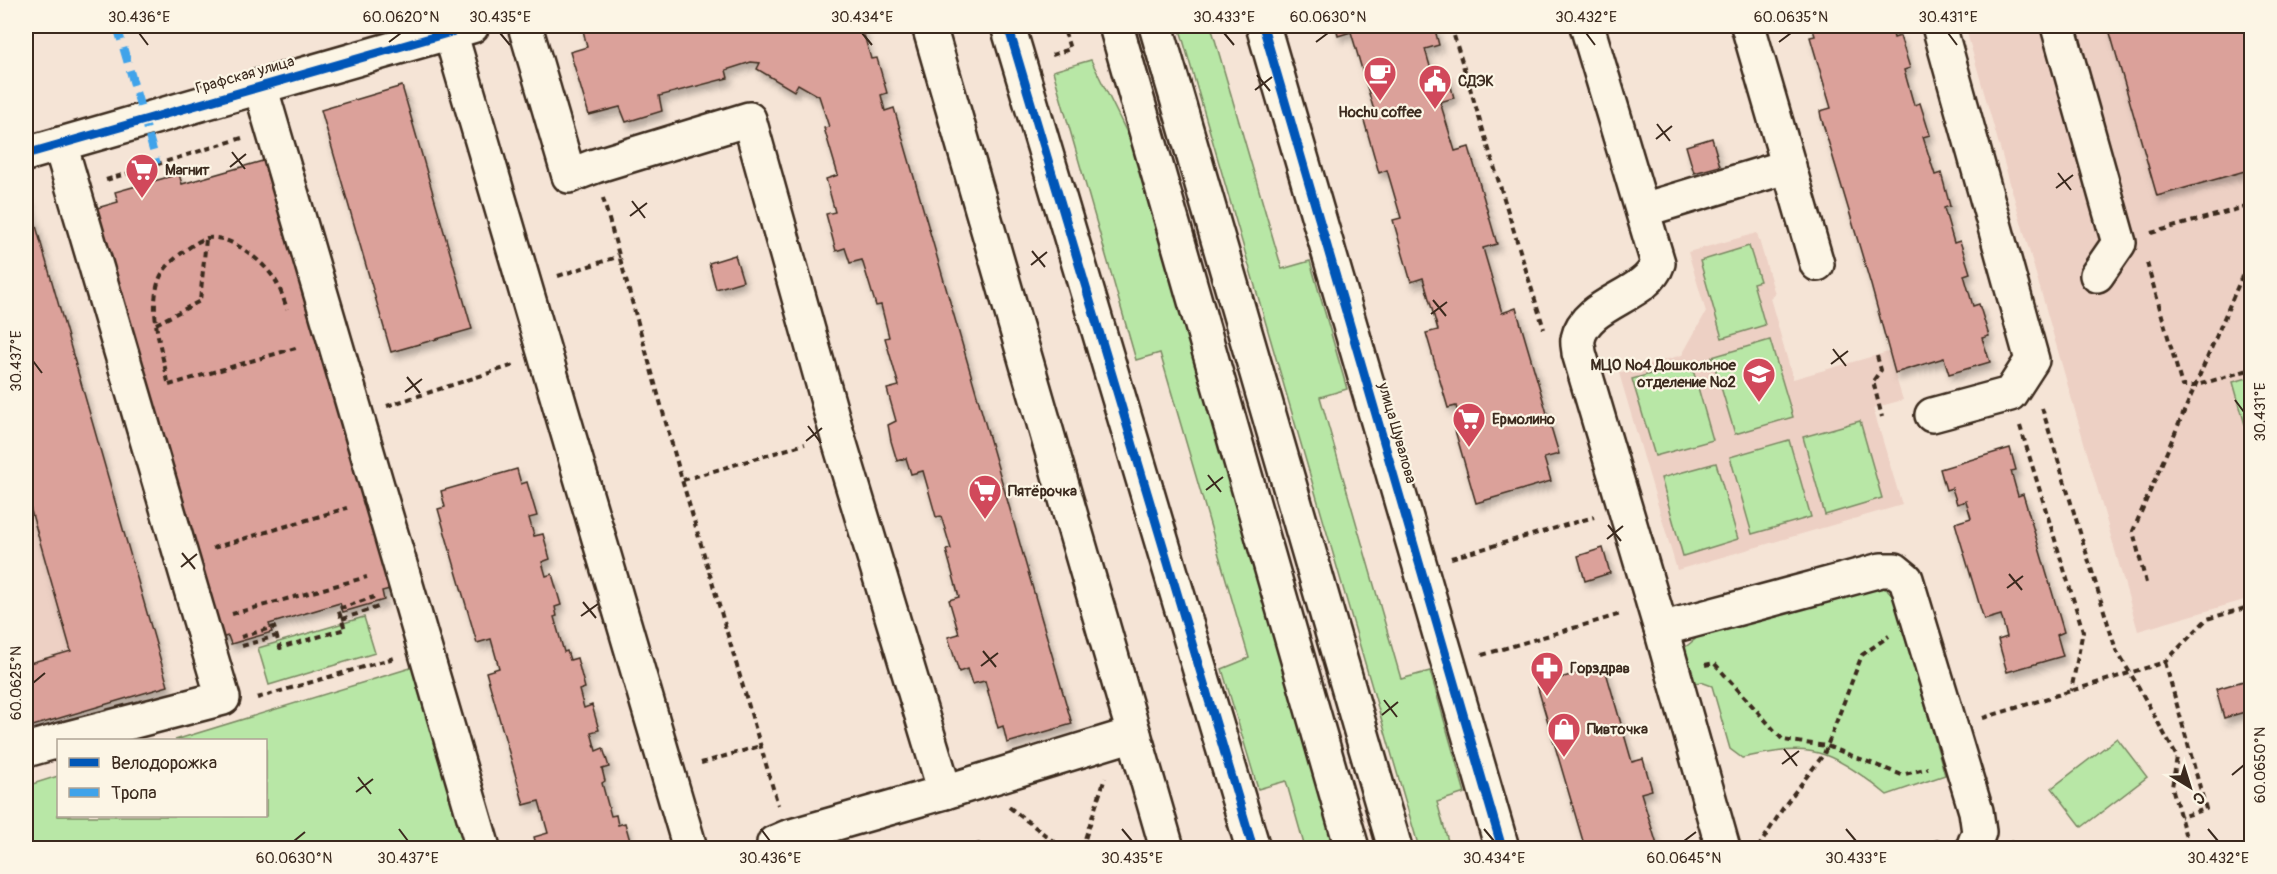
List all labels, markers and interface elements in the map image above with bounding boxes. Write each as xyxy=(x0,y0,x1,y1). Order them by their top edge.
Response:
text: 30.436°E xyxy=(108,8,170,27)
text: 60.0620°N xyxy=(363,8,439,27)
text: 30.435°E xyxy=(469,8,531,27)
text: 30.434°E xyxy=(831,8,893,27)
text: 30.433°E xyxy=(1193,8,1255,27)
text: 60.0630°N xyxy=(1290,8,1366,27)
text: 30.432°E xyxy=(1555,8,1617,27)
text: 60.0635°N xyxy=(1754,8,1828,27)
text: 30.431°E xyxy=(1918,8,1978,27)
street label: Графская улица xyxy=(193,52,297,98)
cafe icon: Hochu coffee xyxy=(1362,55,1398,102)
public building icon: СДЭК xyxy=(1417,63,1453,110)
place label: СДЭК xyxy=(1458,72,1494,91)
place label: Hochu coffee xyxy=(1338,103,1422,122)
supermarket icon: Магнит xyxy=(124,152,160,199)
place label: Магнит xyxy=(165,161,210,180)
text: 30.437°E xyxy=(7,330,26,392)
place label: МЦО №4 Дошкольное отделение №2 xyxy=(1590,356,1737,392)
school or university icon: МЦО №4 Дошкольное отделение №2 xyxy=(1741,356,1777,403)
street label: улица Шувалова xyxy=(1373,379,1420,486)
text: 30.431°E xyxy=(2251,382,2270,442)
supermarket icon: Ермолино xyxy=(1451,401,1487,448)
place label: Ермолино xyxy=(1492,410,1555,429)
supermarket icon: Пятёрочка xyxy=(967,473,1003,520)
place label: Пятёрочка xyxy=(1008,482,1077,501)
text: 60.0625°N xyxy=(7,646,26,720)
pharmacy icon: Горздрав xyxy=(1529,650,1565,697)
place label: Горздрав xyxy=(1570,659,1630,678)
shop icon: Пивточка xyxy=(1546,711,1582,758)
place label: Пивточка xyxy=(1587,720,1648,739)
text: 60.0650°N xyxy=(2251,727,2270,803)
legend xyxy=(57,739,267,817)
text: Велодорожка xyxy=(111,752,217,775)
north arrow xyxy=(2160,757,2220,817)
text: Тропа xyxy=(111,782,157,805)
text: С xyxy=(2188,787,2209,809)
text: 60.0630°N xyxy=(256,849,332,868)
text: 30.437°E xyxy=(377,849,439,868)
text: 30.436°E xyxy=(739,849,801,868)
text: 30.435°E xyxy=(1101,849,1163,868)
text: 30.434°E xyxy=(1463,849,1525,868)
text: 60.0645°N xyxy=(1647,849,1721,868)
text: 30.433°E xyxy=(1825,849,1887,868)
text: 30.432°E xyxy=(2187,849,2249,868)

